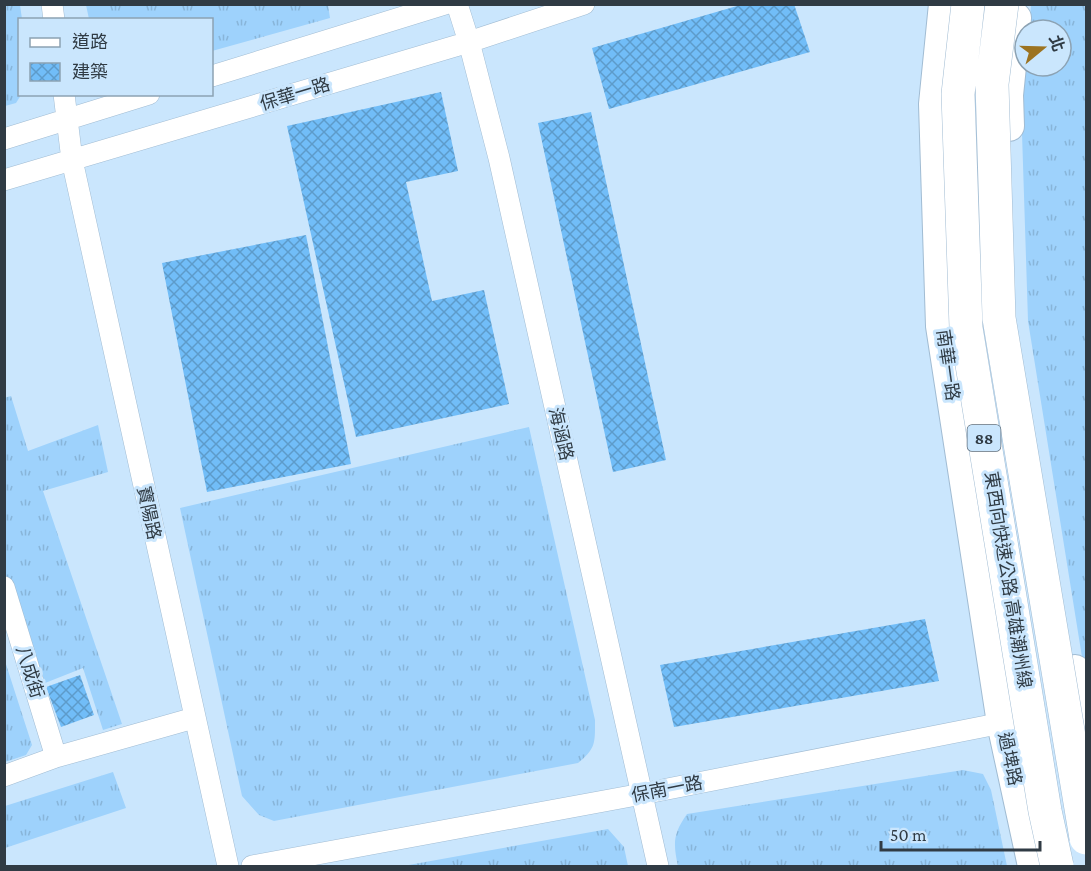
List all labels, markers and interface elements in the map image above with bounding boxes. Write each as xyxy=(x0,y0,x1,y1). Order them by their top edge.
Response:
legend xyxy=(18,18,213,96)
north arrow xyxy=(1013,18,1073,78)
text: 道路 xyxy=(72,32,108,52)
text: 北 xyxy=(1046,33,1067,54)
text: 建築 xyxy=(72,62,108,82)
street label: 保華一路 xyxy=(258,74,332,114)
street label: 南華一路 xyxy=(933,328,963,402)
street label: 海涵路 xyxy=(545,405,577,463)
road number: 88 xyxy=(968,425,1000,451)
street label: 東西向快速公路 高雄潮州線 xyxy=(981,470,1035,690)
street label: 寶陽路 xyxy=(134,485,164,541)
street label: 八成街 xyxy=(13,643,47,701)
street label: 過埤路 xyxy=(995,731,1025,787)
street label: 保南一路 xyxy=(630,772,704,806)
scale bar xyxy=(881,814,1040,852)
text: 50 m xyxy=(890,825,927,845)

